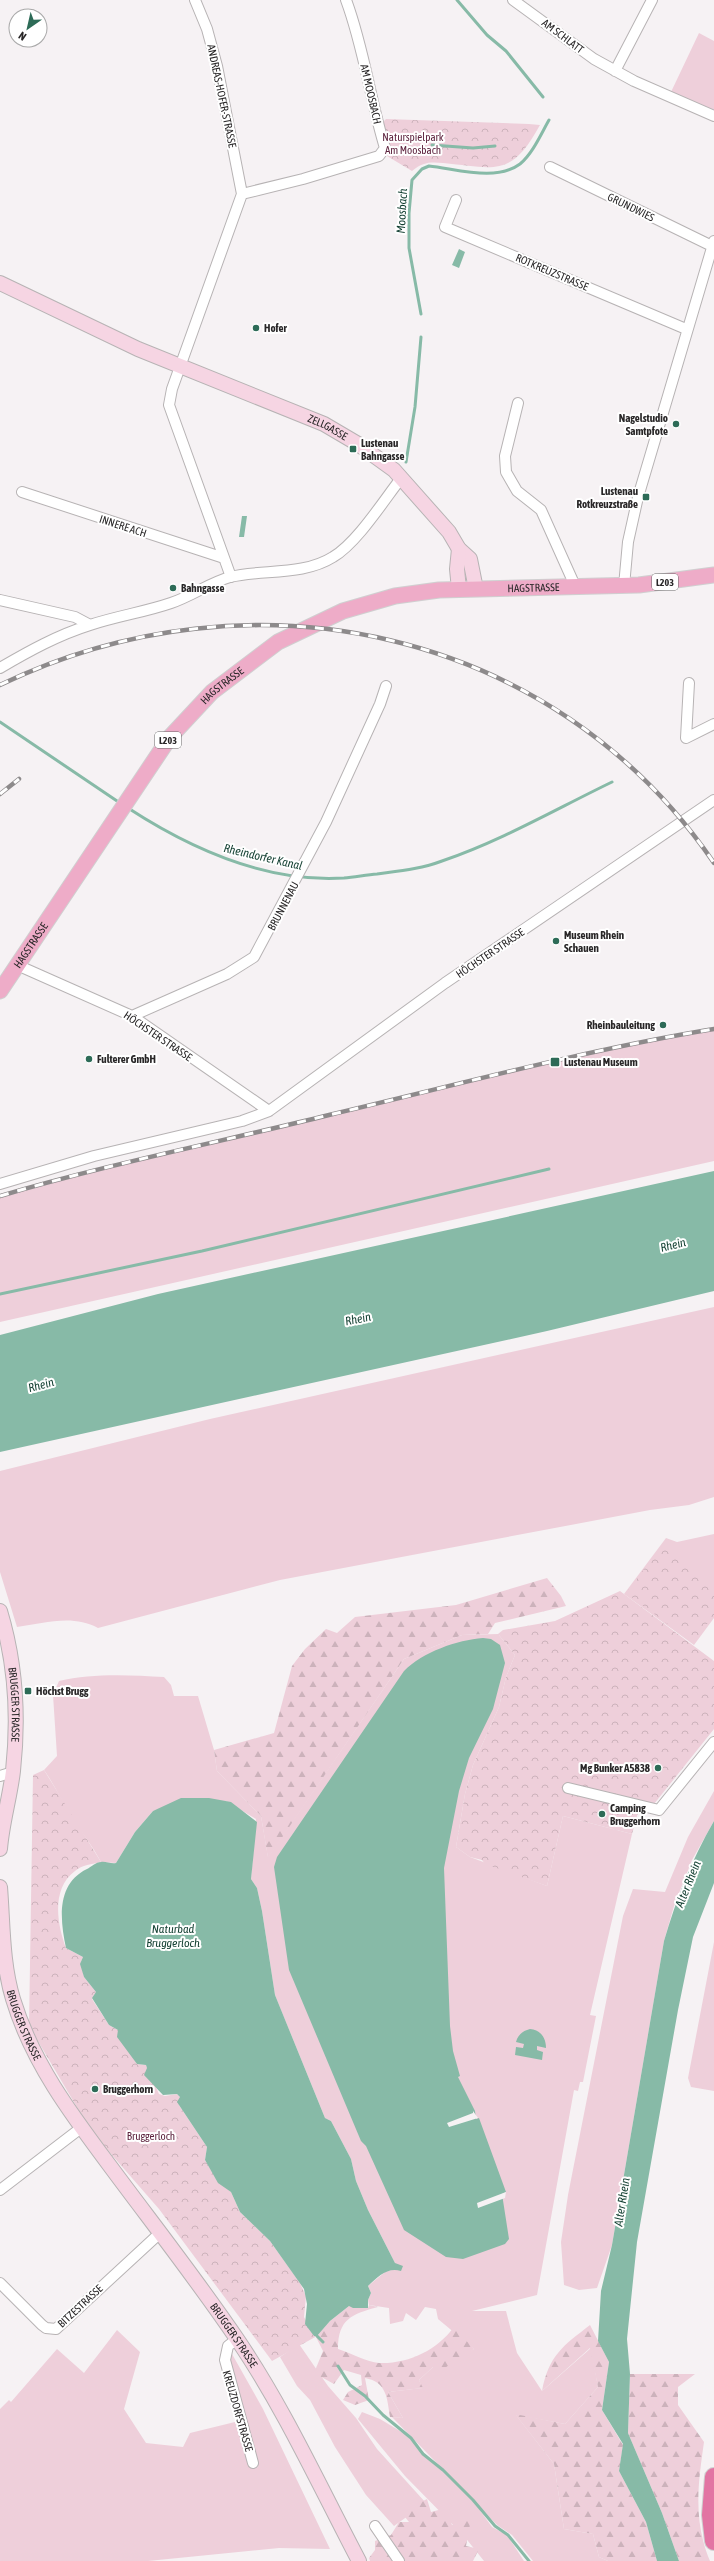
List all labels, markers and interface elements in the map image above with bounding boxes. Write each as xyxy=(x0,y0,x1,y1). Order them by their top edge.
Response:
north arrow xyxy=(8,8,48,48)
street label: AM SCHLATT xyxy=(540,16,586,56)
text: N xyxy=(16,29,28,43)
street label: ANDREAS-HOFER-STRASSE xyxy=(205,43,239,149)
street label: AM MOOSBACH xyxy=(358,63,384,125)
park label: Naturspielpark Am Moosbach xyxy=(382,131,444,156)
water label: Moosbach xyxy=(394,188,410,234)
street label: GRUNDWIES xyxy=(606,191,657,224)
street label: ROTKREUZSTRASSE xyxy=(514,251,590,293)
place label: Hofer xyxy=(264,322,288,334)
marker: Hofer xyxy=(251,323,261,333)
street label: ZELLGASSE xyxy=(306,412,350,443)
place label: Nagelstudio Samtpfote xyxy=(619,412,668,437)
marker: Nagelstudio Samtpfote xyxy=(671,419,681,429)
place label: Lustenau Bahngasse xyxy=(361,437,404,462)
marker: Lustenau Bahngasse xyxy=(348,444,358,454)
place label: Lustenau Rotkreuzstraße xyxy=(576,485,638,510)
marker: Lustenau Rotkreuzstraße xyxy=(641,492,651,502)
street label: INNERE ACH xyxy=(98,513,148,539)
road number: L203 xyxy=(652,574,678,590)
street label: HAGSTRASSE xyxy=(507,581,560,594)
place label: Bahngasse xyxy=(181,582,224,594)
marker: Bahngasse xyxy=(168,583,178,593)
street label: HAGSTRASSE xyxy=(198,664,246,706)
road number: L203 xyxy=(155,732,181,748)
water label: Rheindorfer Kanal xyxy=(222,841,304,873)
street label: BRUNNENAU xyxy=(265,880,301,932)
street label: HAGSTRASSE xyxy=(11,920,50,970)
street label: HÖCHSTER STRASSE xyxy=(454,926,527,980)
place label: Museum Rhein Schauen xyxy=(564,929,624,954)
marker: Museum Rhein Schauen xyxy=(551,936,561,946)
street label: HÖCHSTER STRASSE xyxy=(122,1009,195,1063)
place label: Rheinbauleitung xyxy=(587,1019,655,1031)
marker: Rheinbauleitung xyxy=(658,1020,668,1030)
place label: Fulterer GmbH xyxy=(97,1053,156,1065)
marker: Fulterer GmbH xyxy=(84,1054,94,1064)
marker: Lustenau Museum xyxy=(549,1056,561,1068)
place label: Lustenau Museum xyxy=(564,1056,638,1068)
water label: Rhein xyxy=(659,1235,687,1255)
water label: Rhein xyxy=(344,1310,372,1328)
water label: Rhein xyxy=(27,1375,55,1395)
street label: BRUGGER STRASSE xyxy=(6,1666,22,1742)
place label: Höchst Brugg xyxy=(36,1685,89,1697)
marker: Höchst Brugg xyxy=(23,1686,33,1696)
place label: Mg Bunker A5838 xyxy=(580,1762,650,1774)
marker: Mg Bunker A5838 xyxy=(653,1763,663,1773)
place label: Camping Bruggerhorn xyxy=(610,1802,660,1827)
marker: Camping Bruggerhorn xyxy=(597,1809,607,1819)
water label: Alter Rhein xyxy=(672,1859,704,1910)
water label: Naturbad Bruggerloch xyxy=(146,1922,200,1950)
street label: BRUGGER STRASSE xyxy=(5,1988,44,2062)
place label: Bruggerhorn xyxy=(103,2083,153,2095)
marker: Bruggerhorn xyxy=(90,2084,100,2094)
park label: Bruggerloch xyxy=(127,2130,175,2142)
water label: Alter Rhein xyxy=(611,2177,633,2228)
street label: BITZESTRASSE xyxy=(55,2282,105,2330)
street label: BRUGGER STRASSE xyxy=(208,2301,260,2370)
street label: KREUZDORFSTRASSE xyxy=(221,2369,255,2453)

